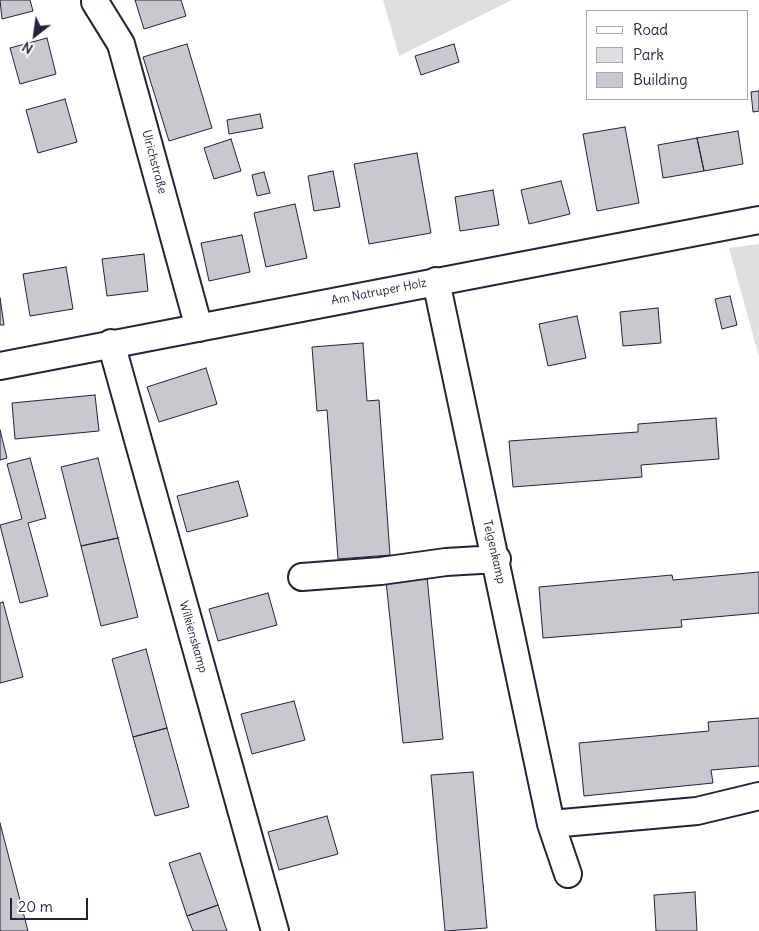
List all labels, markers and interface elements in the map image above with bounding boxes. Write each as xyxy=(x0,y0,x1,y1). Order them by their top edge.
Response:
north arrow xyxy=(10,10,60,60)
legend xyxy=(586,10,749,100)
text: Road xyxy=(633,20,668,39)
text: N xyxy=(19,38,36,58)
text: Park xyxy=(633,45,664,64)
text: Building xyxy=(633,70,688,89)
street label: Ulrichstraße xyxy=(139,128,169,196)
street label: Am Natruper Holz xyxy=(330,276,428,308)
street label: Telgenkamp xyxy=(480,519,508,585)
street label: Wilkienskamp xyxy=(176,599,210,675)
scale bar xyxy=(12,888,90,920)
text: 20 m xyxy=(18,897,53,916)

